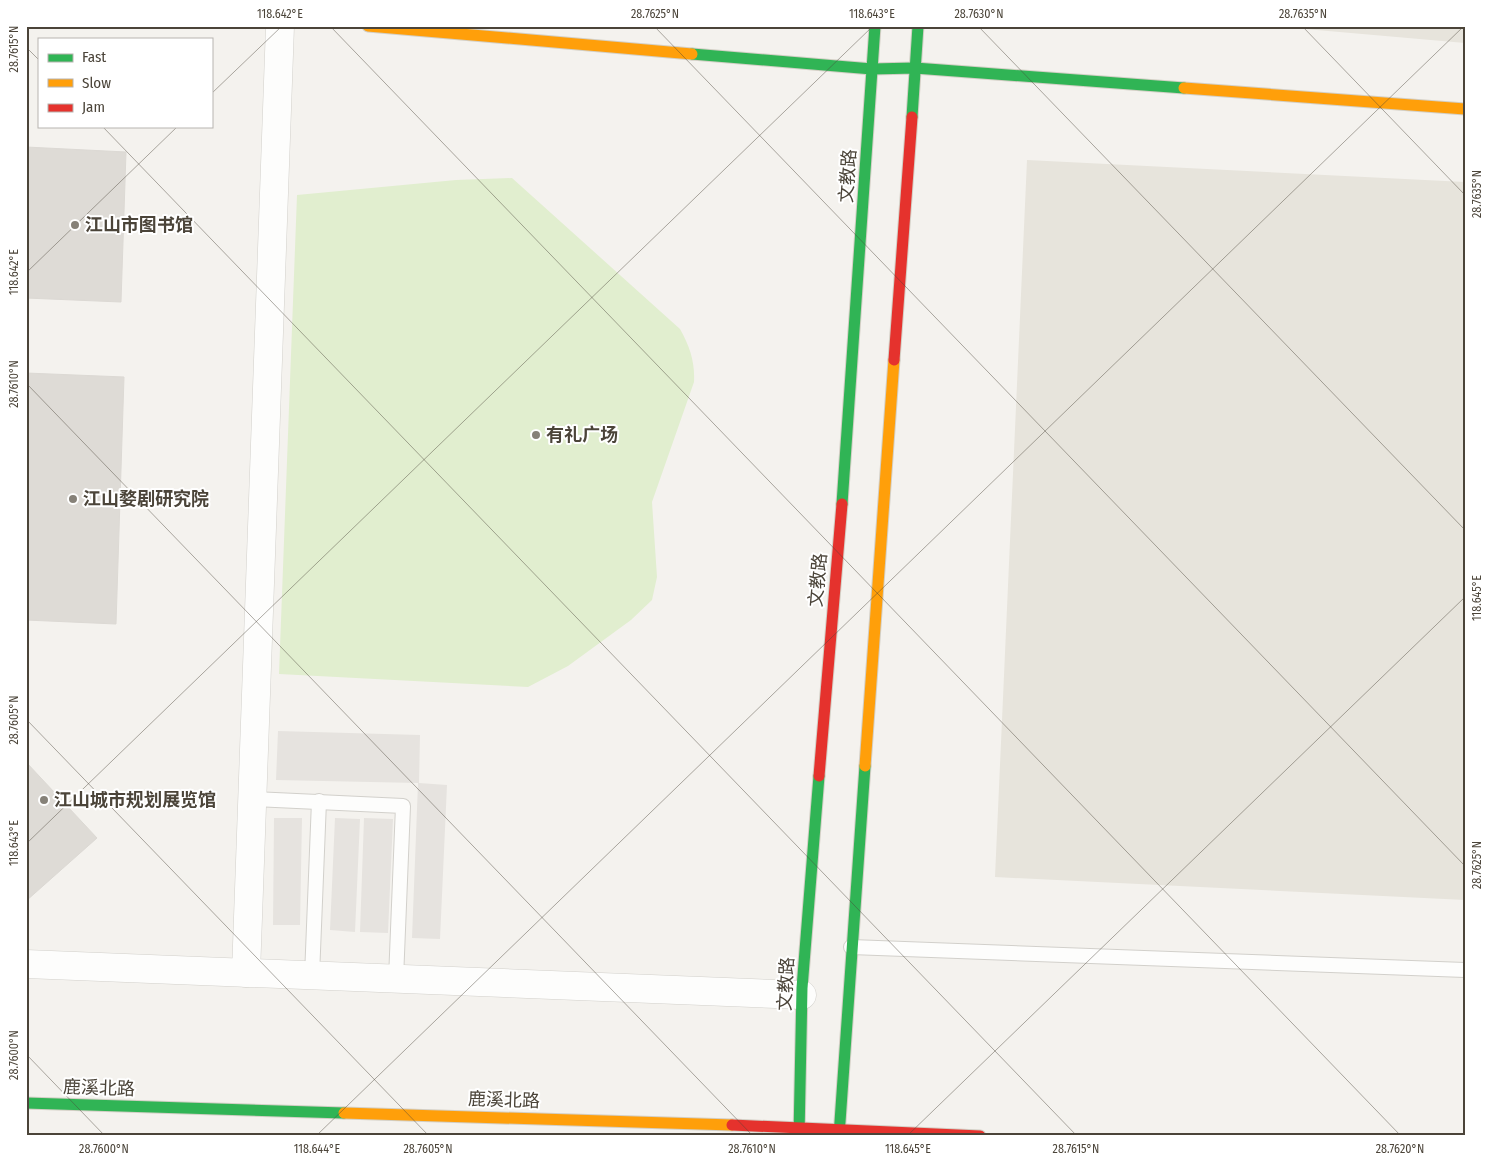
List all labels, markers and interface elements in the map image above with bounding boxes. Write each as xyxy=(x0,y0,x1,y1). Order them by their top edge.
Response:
text: 118.642°E xyxy=(257,7,303,21)
text: 28.7625°N xyxy=(631,7,679,21)
text: 118.643°E xyxy=(849,7,895,21)
text: 28.7630°N xyxy=(955,7,1003,21)
text: 28.7635°N xyxy=(1279,7,1327,21)
text: 28.7615°N xyxy=(7,26,21,72)
legend xyxy=(38,38,212,128)
text: Fast xyxy=(82,48,106,66)
text: Slow xyxy=(82,74,111,92)
text: Jam xyxy=(82,98,105,116)
street label: 文教路 xyxy=(835,148,861,204)
text: 28.7635°N xyxy=(1470,170,1484,218)
place label: 江山市图书馆 xyxy=(85,214,193,236)
marker: 江山市图书馆 xyxy=(69,219,81,231)
text: 118.642°E xyxy=(7,249,21,295)
text: 28.7610°N xyxy=(7,360,21,408)
place label: 有礼广场 xyxy=(546,424,618,446)
marker: 有礼广场 xyxy=(530,429,542,441)
place label: 江山婺剧研究院 xyxy=(83,488,209,510)
marker: 江山婺剧研究院 xyxy=(67,493,79,505)
street label: 文教路 xyxy=(805,552,831,608)
text: 118.645°E xyxy=(1470,575,1484,621)
text: 28.7605°N xyxy=(7,696,21,744)
place label: 江山城市规划展览馆 xyxy=(54,789,216,811)
marker: 江山城市规划展览馆 xyxy=(38,794,50,806)
text: 118.643°E xyxy=(7,820,21,866)
text: 28.7625°N xyxy=(1470,841,1484,889)
street label: 文教路 xyxy=(774,956,798,1012)
text: 28.7600°N xyxy=(7,1030,21,1080)
street label: 鹿溪北路 xyxy=(63,1076,135,1100)
street label: 鹿溪北路 xyxy=(468,1088,540,1112)
text: 28.7600°N xyxy=(79,1142,129,1156)
text: 118.644°E xyxy=(294,1142,341,1156)
text: 28.7605°N xyxy=(404,1142,452,1156)
text: 28.7610°N xyxy=(728,1142,776,1156)
text: 118.645°E xyxy=(885,1142,931,1156)
text: 28.7615°N xyxy=(1053,1142,1099,1156)
text: 28.7620°N xyxy=(1376,1142,1424,1156)

